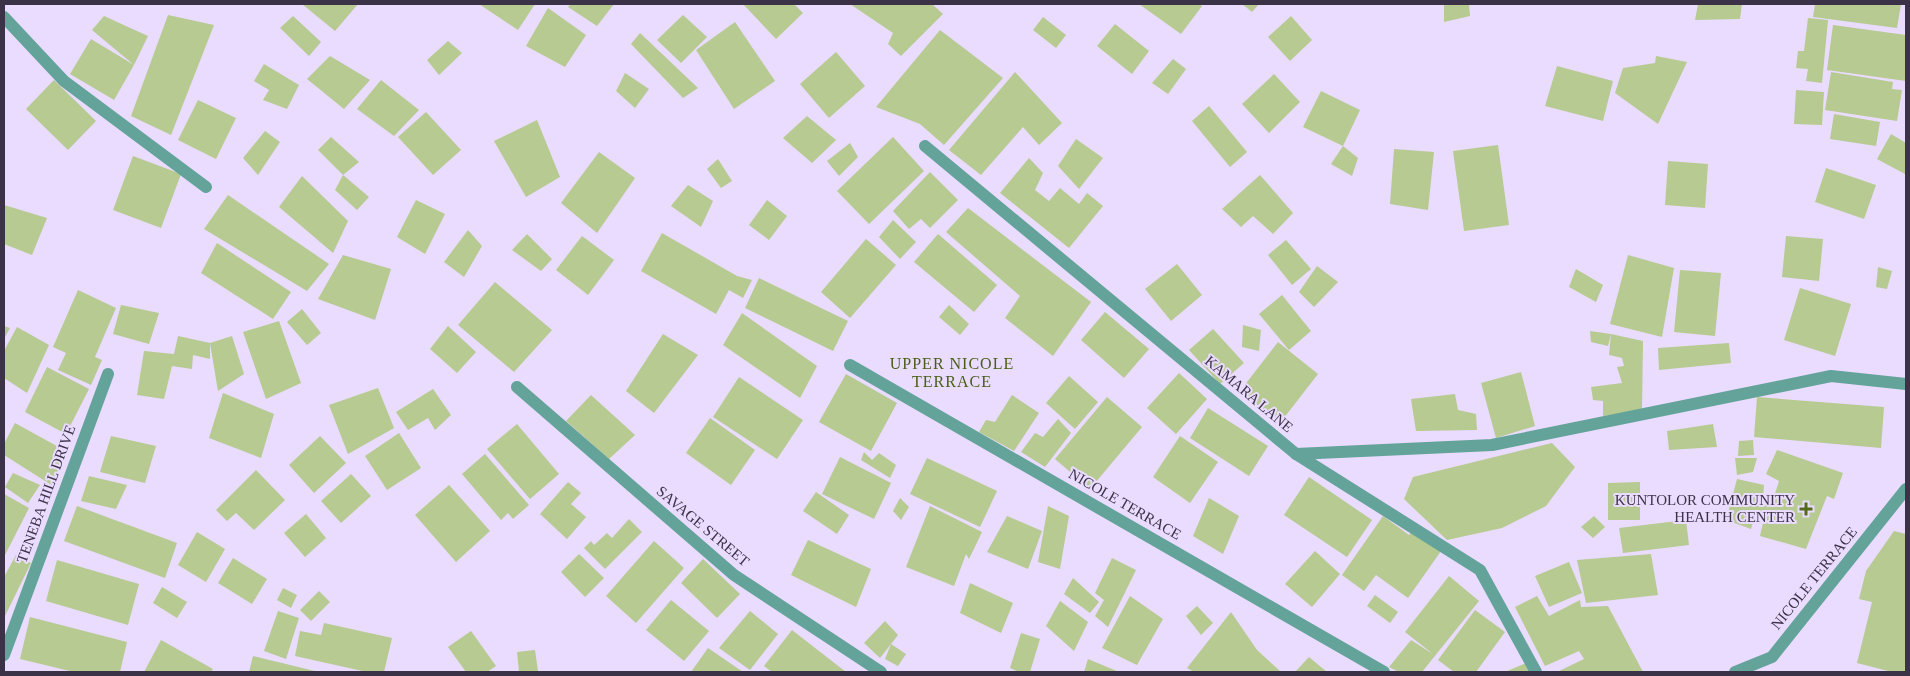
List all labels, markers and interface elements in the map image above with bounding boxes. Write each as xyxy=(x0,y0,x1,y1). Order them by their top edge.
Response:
street label: KAMARA LANE xyxy=(1202,353,1296,435)
district label: UPPER NICOLE TERRACE xyxy=(890,355,1014,390)
street label: TENEBA HILL DRIVE xyxy=(14,423,78,565)
street label: NICOLE TERRACE xyxy=(1066,465,1184,543)
street label: SAVAGE STREET xyxy=(654,483,752,569)
place label: KUNTOLOR COMMUNITY HEALTH CENTER xyxy=(1615,492,1795,525)
marker: KUNTOLOR COMMUNITY HEALTH CENTER xyxy=(1799,502,1813,516)
street label: NICOLE TERRACE xyxy=(1768,524,1860,632)

